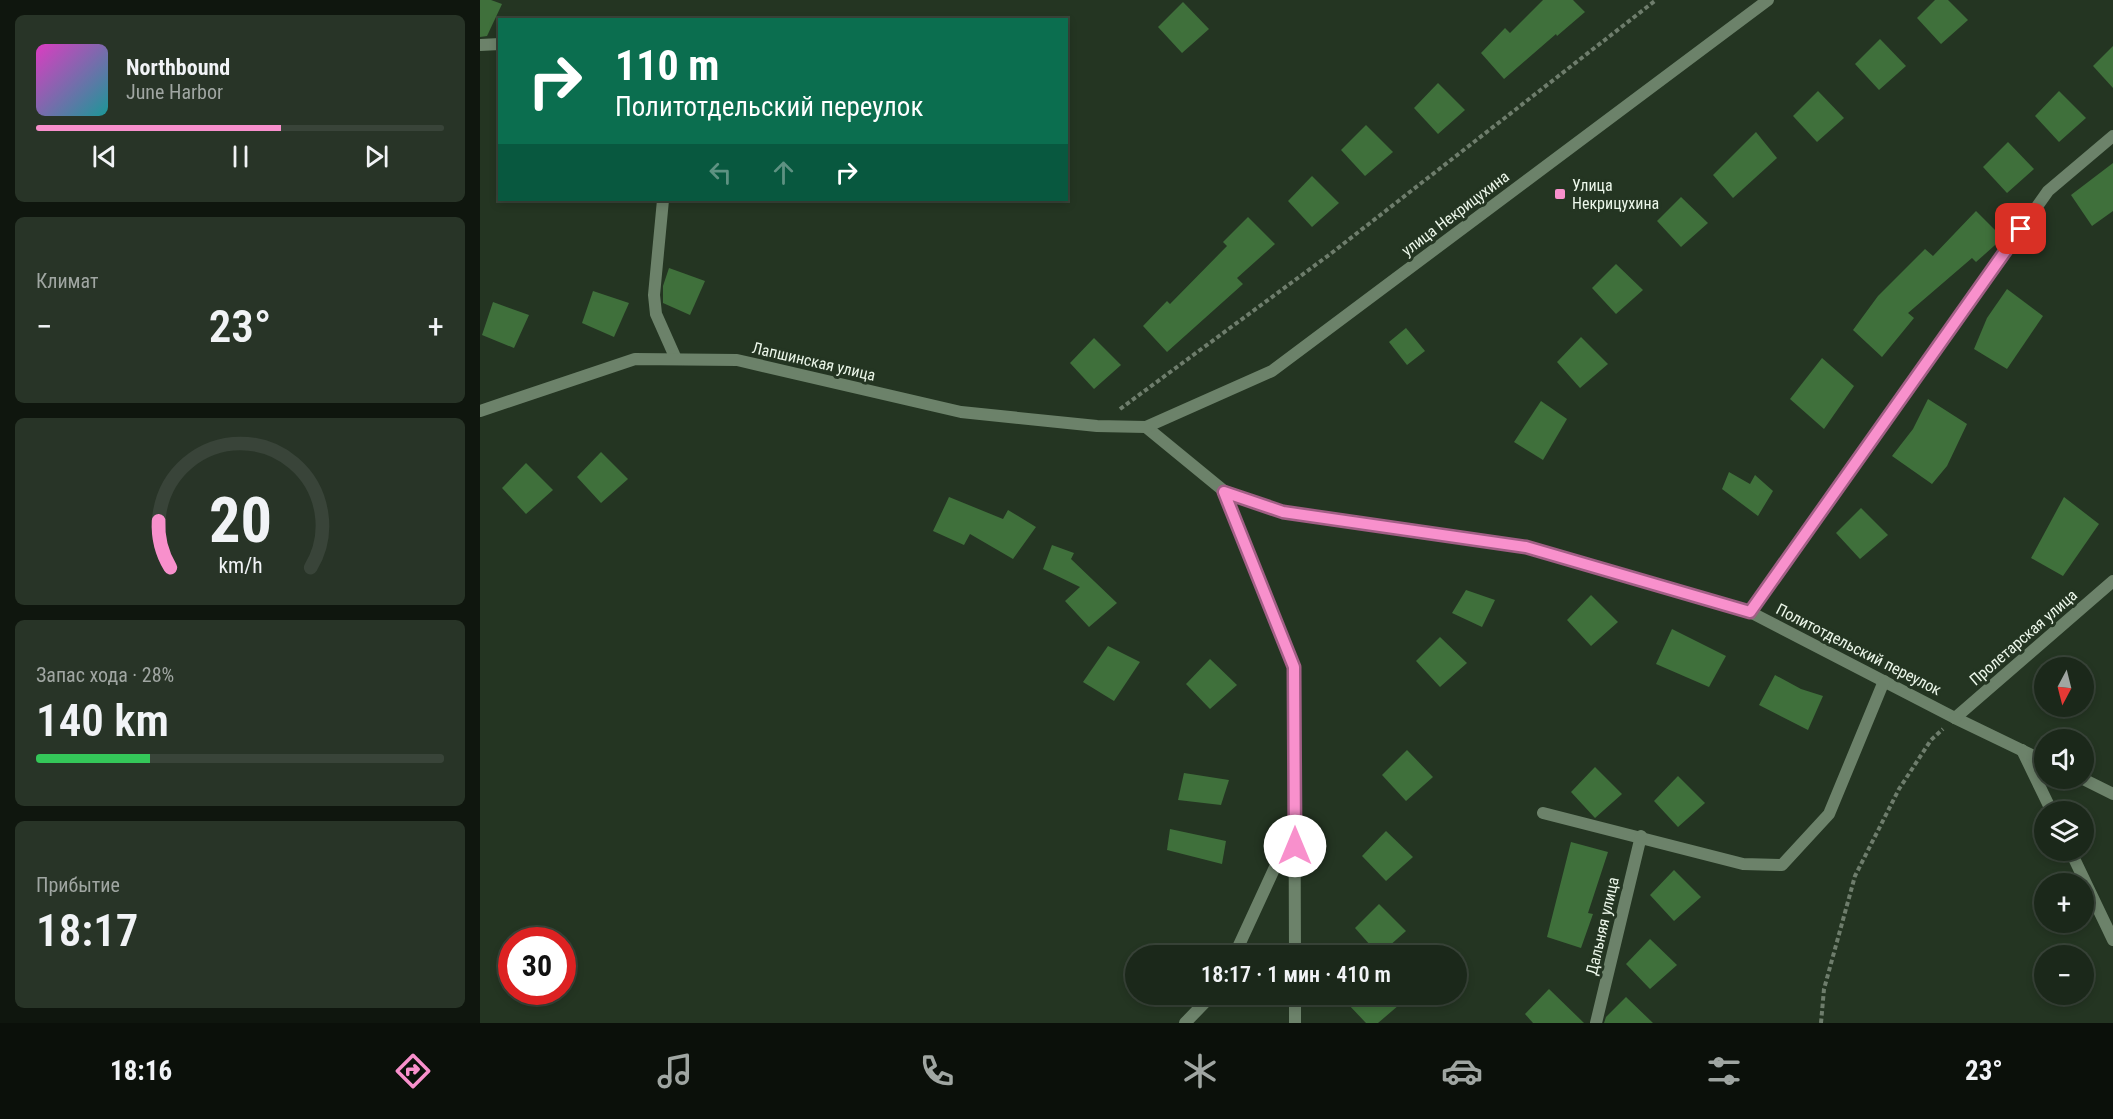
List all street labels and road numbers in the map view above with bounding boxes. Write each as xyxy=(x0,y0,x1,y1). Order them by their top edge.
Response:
street label: улица Некрицухина xyxy=(1398,167,1513,260)
street label: Лапшинская улица xyxy=(750,338,877,385)
street label: Пролетарская улица xyxy=(1966,585,2081,689)
street label: Политотдельский переулок xyxy=(1773,600,1945,700)
street label: Дальняя улица xyxy=(1582,875,1623,977)

